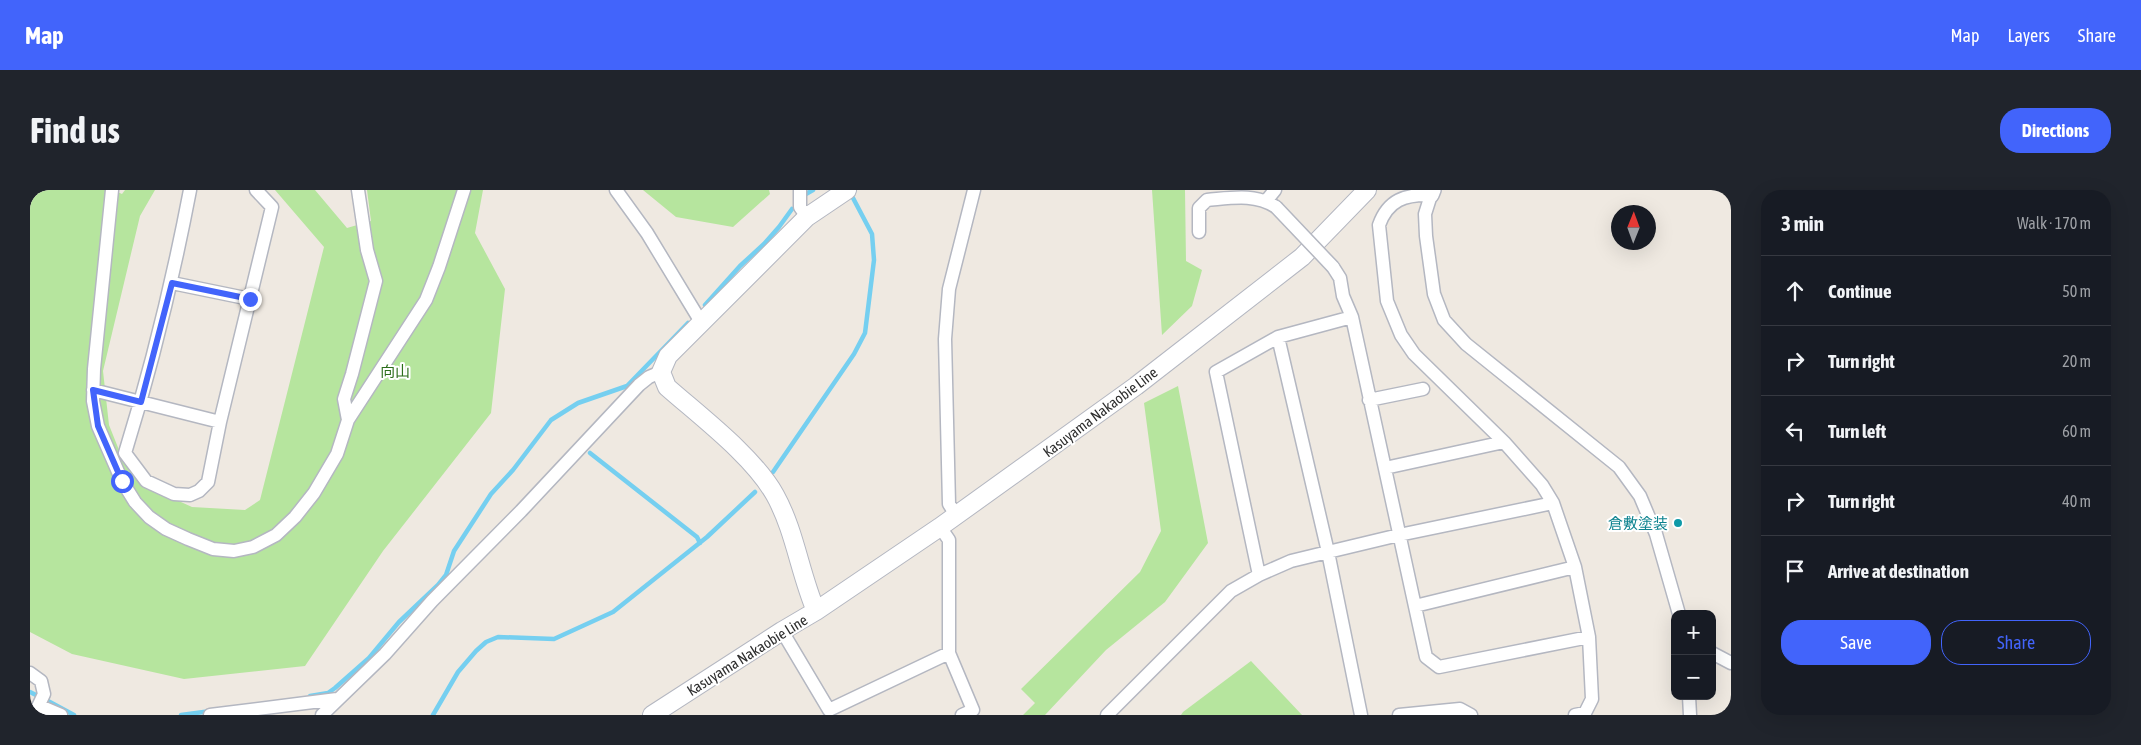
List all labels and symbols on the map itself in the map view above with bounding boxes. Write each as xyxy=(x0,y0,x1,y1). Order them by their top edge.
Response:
north arrow xyxy=(1611,205,1656,250)
route end xyxy=(239,288,262,311)
park label: 向山 xyxy=(380,363,410,380)
street label: Kasuyama Nakaobie Line xyxy=(1040,363,1161,461)
route start xyxy=(111,470,134,493)
place label: 倉敷塗装 xyxy=(1608,515,1668,532)
marker: 倉敷塗装 xyxy=(1672,517,1684,529)
street label: Kasuyama Nakaobie Line xyxy=(684,611,810,699)

